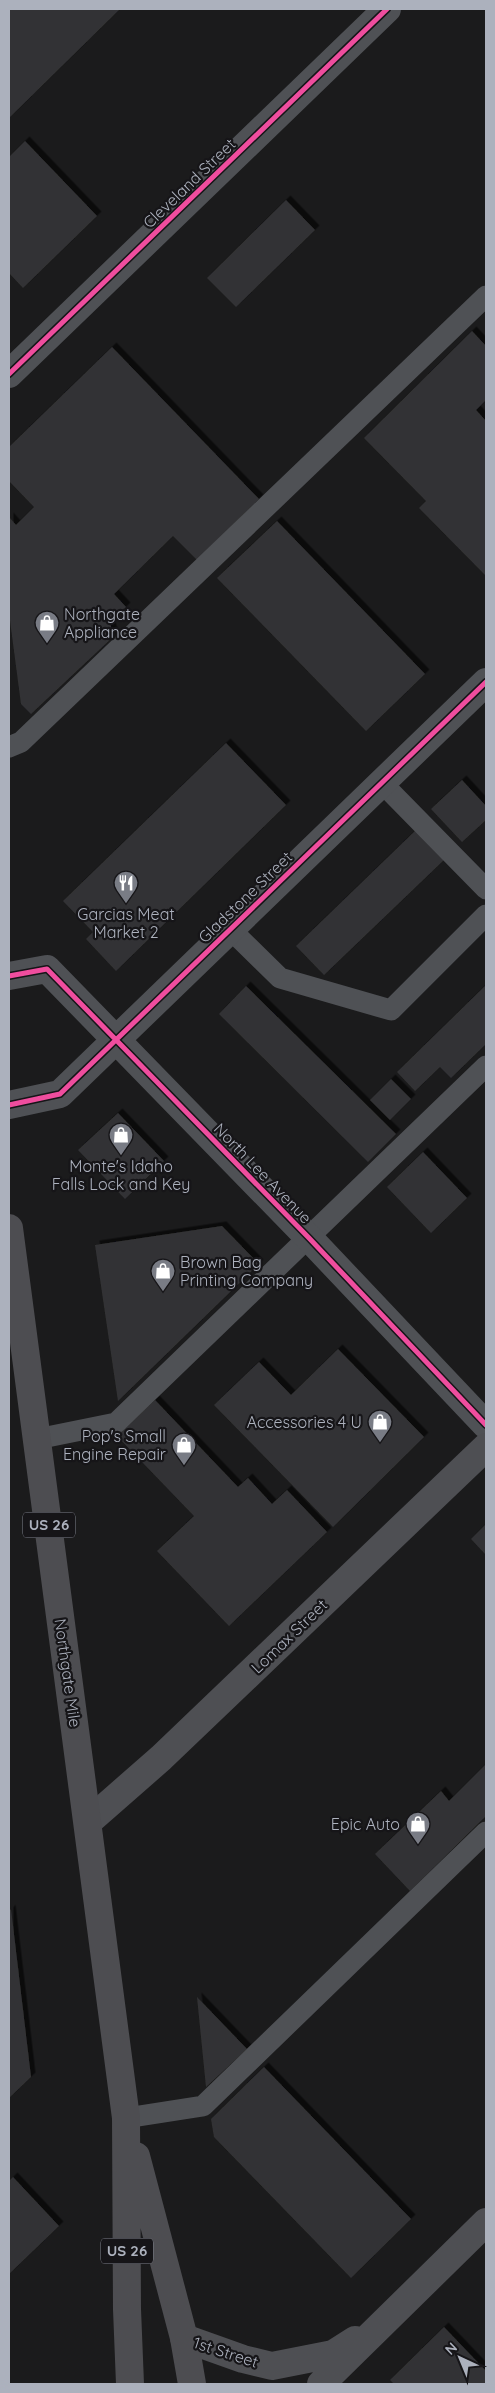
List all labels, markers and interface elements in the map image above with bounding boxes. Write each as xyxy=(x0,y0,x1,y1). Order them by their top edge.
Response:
street label: Cleveland Street xyxy=(139,134,239,232)
place label: Northgate Appliance xyxy=(64,604,140,642)
shop icon: Northgate Appliance xyxy=(34,610,60,644)
street label: Gladstone Street xyxy=(194,847,296,947)
restaurant icon: Garcias Meat Market 2 xyxy=(113,870,139,904)
place label: Garcias Meat Market 2 xyxy=(77,904,175,942)
street label: North Lee Avenue xyxy=(210,1119,316,1227)
shop icon: Monte's Idaho Falls Lock and Key xyxy=(108,1122,134,1156)
place label: Monte's Idaho Falls Lock and Key xyxy=(52,1156,190,1194)
place label: Brown Bag Printing Company xyxy=(180,1252,313,1290)
shop icon: Brown Bag Printing Company xyxy=(150,1258,176,1292)
shop icon: Accessories 4 U xyxy=(367,1409,393,1443)
place label: Accessories 4 U xyxy=(247,1412,362,1432)
place label: Pop's Small Engine Repair xyxy=(63,1426,166,1464)
shop icon: Pop's Small Engine Repair xyxy=(171,1432,197,1466)
road number: US 26 xyxy=(23,1512,75,1538)
street label: Lomax Street xyxy=(247,1595,331,1677)
street label: Northgate Mile xyxy=(50,1617,86,1729)
shop icon: Epic Auto xyxy=(405,1811,431,1845)
place label: Epic Auto xyxy=(331,1814,400,1834)
road number: US 26 xyxy=(101,2238,153,2264)
street label: 1st Street xyxy=(191,2332,261,2372)
north arrow xyxy=(435,2333,485,2383)
text: N xyxy=(441,2339,461,2359)

